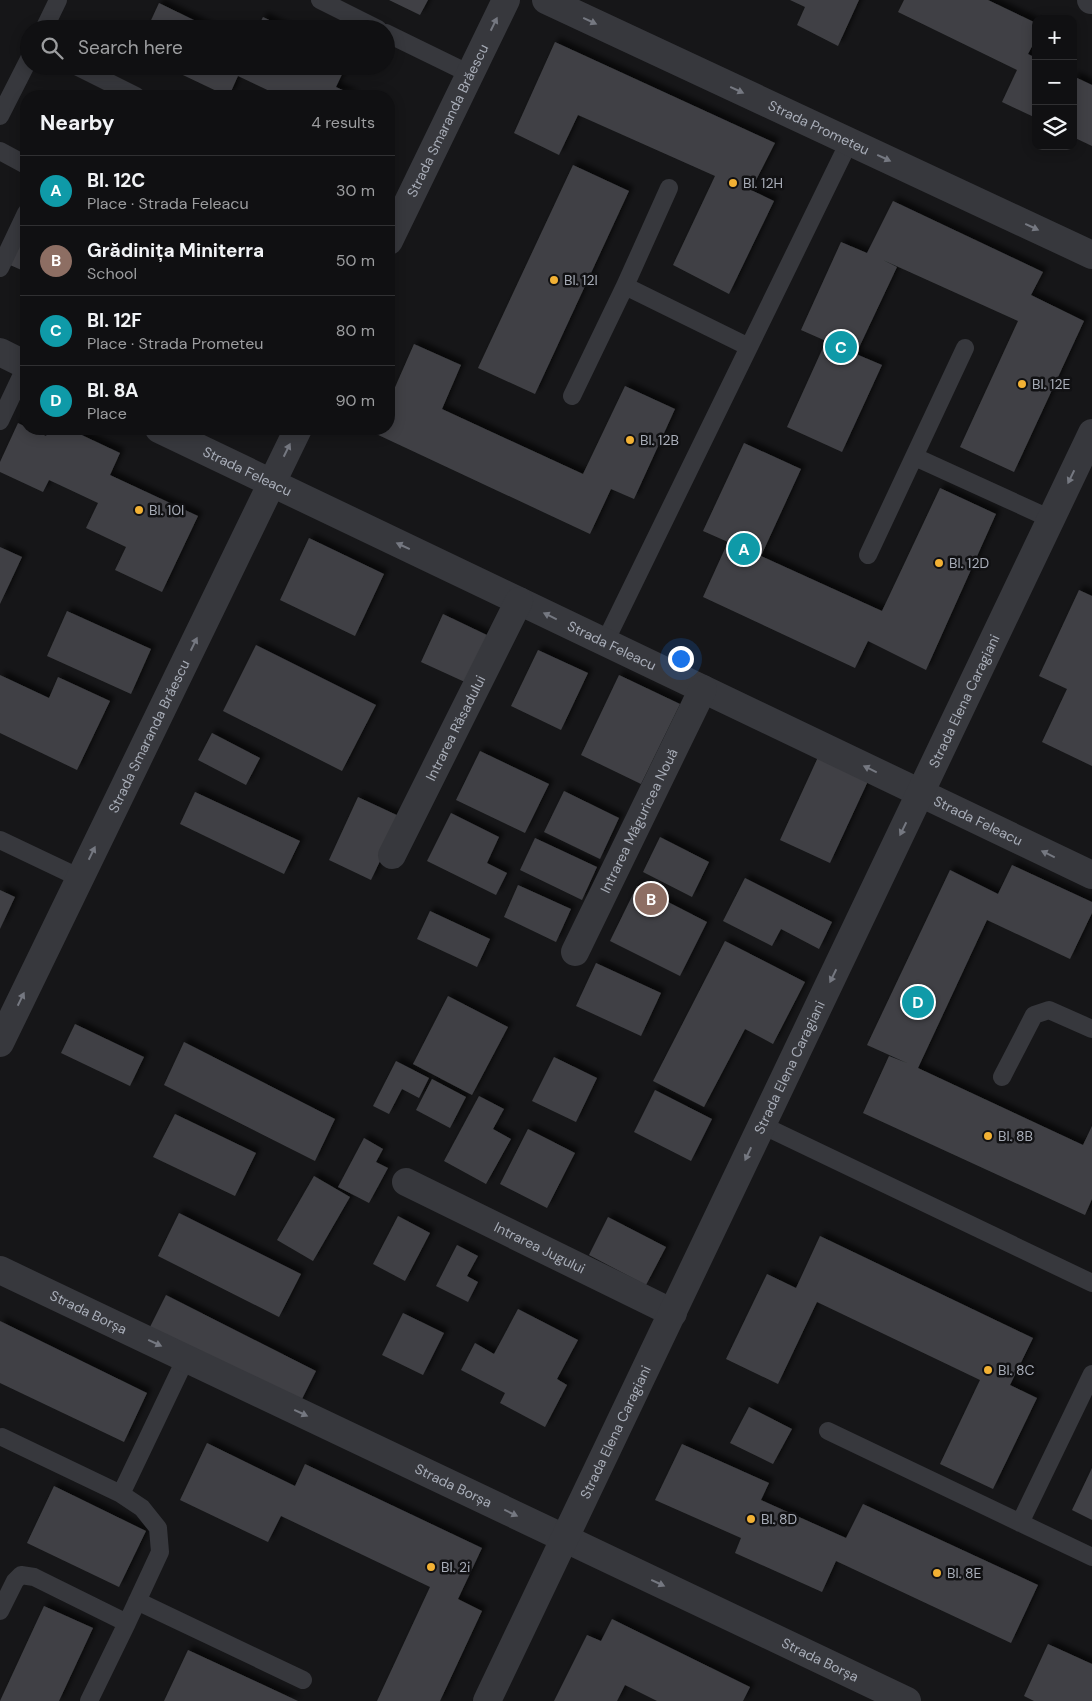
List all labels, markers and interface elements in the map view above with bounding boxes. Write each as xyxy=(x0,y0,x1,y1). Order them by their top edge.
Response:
map controls xyxy=(1032,15,1077,150)
button: + xyxy=(1032,15,1077,60)
one-way arrow xyxy=(490,17,498,31)
one-way arrow xyxy=(583,17,597,25)
search box xyxy=(20,20,395,75)
icon: search xyxy=(38,34,66,62)
text: Search here xyxy=(78,35,183,60)
street label: Strada Smaranda Brăescu xyxy=(403,41,492,200)
button: − xyxy=(1032,60,1077,105)
one-way arrow xyxy=(730,86,744,94)
street label: Strada Prometeu xyxy=(765,96,872,159)
button: layers xyxy=(1032,105,1077,150)
text: Nearby xyxy=(40,109,114,137)
text: 4 results xyxy=(311,112,375,133)
one-way arrow xyxy=(877,155,891,163)
text: Bl. 12C xyxy=(87,168,145,193)
place label: Bl. 12H xyxy=(743,174,783,192)
marker: Bl. 12H xyxy=(727,177,739,189)
text: A xyxy=(50,180,62,201)
text: 30 m xyxy=(336,180,375,201)
text: Place · Strada Feleacu xyxy=(87,193,249,214)
one-way arrow xyxy=(1025,223,1039,231)
text: Grădinița Miniterra xyxy=(87,238,264,263)
text: B xyxy=(51,250,61,271)
text: 50 m xyxy=(336,250,375,271)
text: School xyxy=(87,263,137,284)
place label: Bl. 12I xyxy=(564,271,598,289)
marker: Bl. 12I xyxy=(548,274,560,286)
text: Bl. 12F xyxy=(87,308,142,333)
text: C xyxy=(50,320,62,341)
text: 80 m xyxy=(336,320,375,341)
pin: C xyxy=(825,328,857,366)
text: Place · Strada Prometeu xyxy=(87,333,263,354)
place label: Bl. 12E xyxy=(1032,375,1070,393)
text: Bl. 8A xyxy=(87,378,139,403)
marker: Bl. 12E xyxy=(1016,378,1028,390)
text: D xyxy=(50,390,62,411)
text: 90 m xyxy=(335,390,375,411)
text: Place xyxy=(87,403,127,424)
place label: Bl. 12B xyxy=(640,431,679,449)
marker: Bl. 12B xyxy=(624,434,636,446)
street label: Strada Feleacu xyxy=(200,442,295,500)
one-way arrow xyxy=(284,443,292,457)
one-way arrow xyxy=(1067,470,1075,484)
place label: Bl. 10I xyxy=(149,501,184,519)
marker: Bl. 10I xyxy=(133,504,145,516)
pin: A xyxy=(728,530,760,568)
one-way arrow xyxy=(396,541,410,549)
place label: Bl. 12D xyxy=(949,554,989,572)
marker: Bl. 12D xyxy=(933,557,945,569)
one-way arrow xyxy=(543,611,557,619)
street label: Strada Feleacu xyxy=(565,617,659,674)
street label: Strada Elena Caragiani xyxy=(925,631,1004,771)
one-way arrow xyxy=(189,636,198,651)
your location xyxy=(668,646,694,672)
street label: Strada Smaranda Brăescu xyxy=(104,657,194,816)
street label: Intrarea Răsadului xyxy=(422,672,489,784)
street label: Intrarea Măguricea Nouă xyxy=(596,745,682,896)
one-way arrow xyxy=(863,765,877,773)
street label: Strada Feleacu xyxy=(931,792,1026,850)
one-way arrow xyxy=(899,822,907,836)
one-way arrow xyxy=(88,846,96,860)
one-way arrow xyxy=(1041,850,1055,858)
pin: B xyxy=(635,880,667,918)
one-way arrow xyxy=(829,969,837,983)
pin: D xyxy=(902,983,934,1021)
one-way arrow xyxy=(17,992,25,1006)
street label: Strada Elena Caragiani xyxy=(750,998,829,1137)
place label: Bl. 8B xyxy=(998,1127,1033,1145)
marker: Bl. 8B xyxy=(982,1130,994,1142)
one-way arrow xyxy=(744,1147,752,1161)
street label: Intrarea Jugului xyxy=(491,1218,588,1278)
street label: Strada Borșa xyxy=(47,1286,130,1338)
one-way arrow xyxy=(148,1340,162,1348)
place label: Bl. 8C xyxy=(998,1361,1035,1379)
street label: Strada Elena Caragiani xyxy=(576,1362,655,1502)
marker: Bl. 8C xyxy=(982,1364,994,1376)
one-way arrow xyxy=(294,1409,309,1417)
street label: Strada Borșa xyxy=(412,1459,495,1511)
one-way arrow xyxy=(504,1509,518,1517)
place label: Bl. 8D xyxy=(761,1510,797,1528)
marker: Bl. 8D xyxy=(745,1513,757,1525)
place label: Bl. 2i xyxy=(441,1558,470,1576)
marker: Bl. 2i xyxy=(425,1561,437,1573)
place label: Bl. 8E xyxy=(947,1564,982,1582)
marker: Bl. 8E xyxy=(931,1567,943,1579)
one-way arrow xyxy=(651,1579,665,1587)
street label: Strada Borșa xyxy=(779,1634,862,1686)

